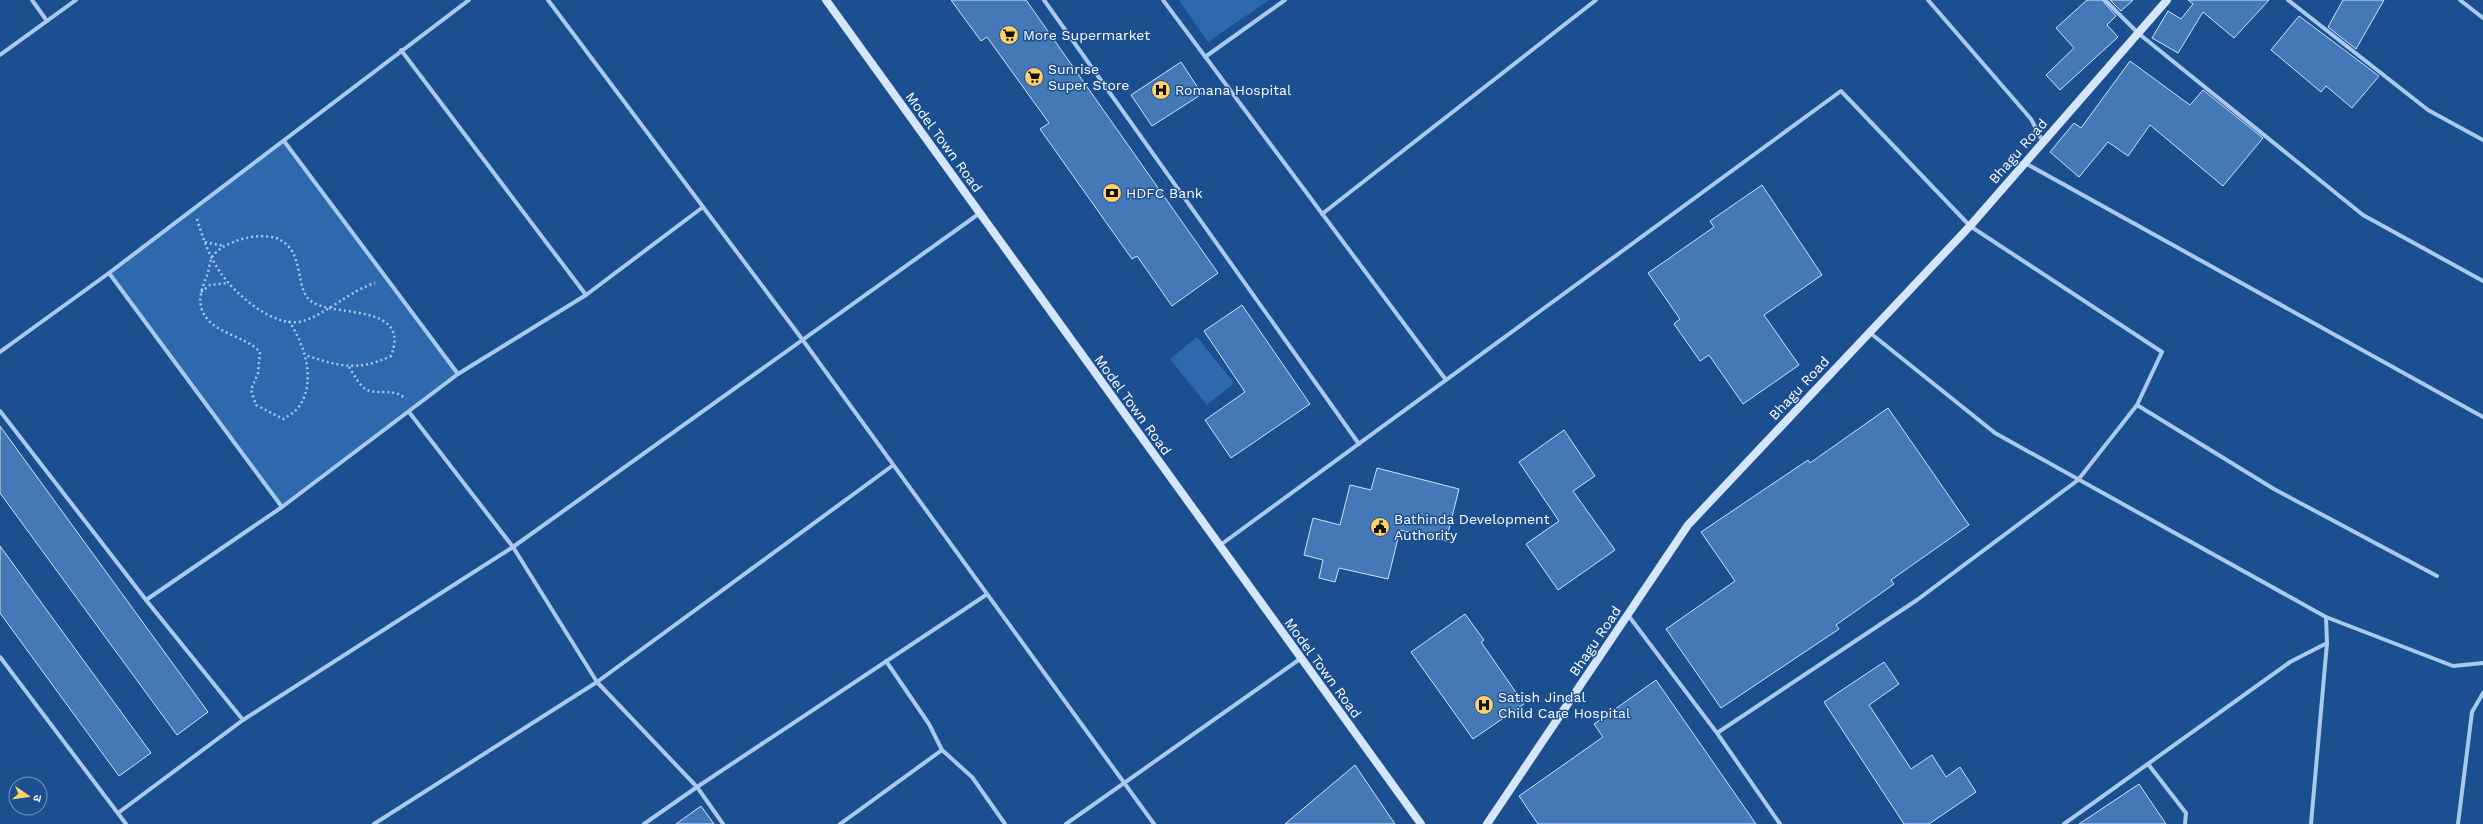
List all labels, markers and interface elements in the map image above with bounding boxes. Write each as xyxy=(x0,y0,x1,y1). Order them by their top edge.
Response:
supermarket icon: More Supermarket xyxy=(998,24,1020,46)
place label: More Supermarket xyxy=(1023,27,1150,43)
place label: Sunrise Super Store xyxy=(1048,61,1129,93)
supermarket icon: Sunrise Super Store xyxy=(1023,66,1045,88)
hospital icon: Romana Hospital xyxy=(1150,79,1172,101)
place label: Romana Hospital xyxy=(1175,82,1292,98)
street label: Model Town Road xyxy=(902,89,986,195)
street label: Bhagu Road xyxy=(1985,115,2051,187)
bank icon: HDFC Bank xyxy=(1101,182,1123,204)
place label: HDFC Bank xyxy=(1126,185,1203,201)
street label: Model Town Road xyxy=(1091,352,1175,458)
street label: Bhagu Road xyxy=(1766,353,1832,423)
place label: Bathinda Development Authority xyxy=(1394,511,1550,543)
public building icon: Bathinda Development Authority xyxy=(1369,516,1391,538)
street label: Bhagu Road xyxy=(1566,603,1624,679)
street label: Model Town Road xyxy=(1281,615,1365,721)
place label: Satish Jindal Child Care Hospital xyxy=(1498,689,1631,721)
hospital icon: Satish Jindal Child Care Hospital xyxy=(1473,694,1495,716)
north arrow xyxy=(8,776,48,816)
text: उ xyxy=(30,794,44,803)

